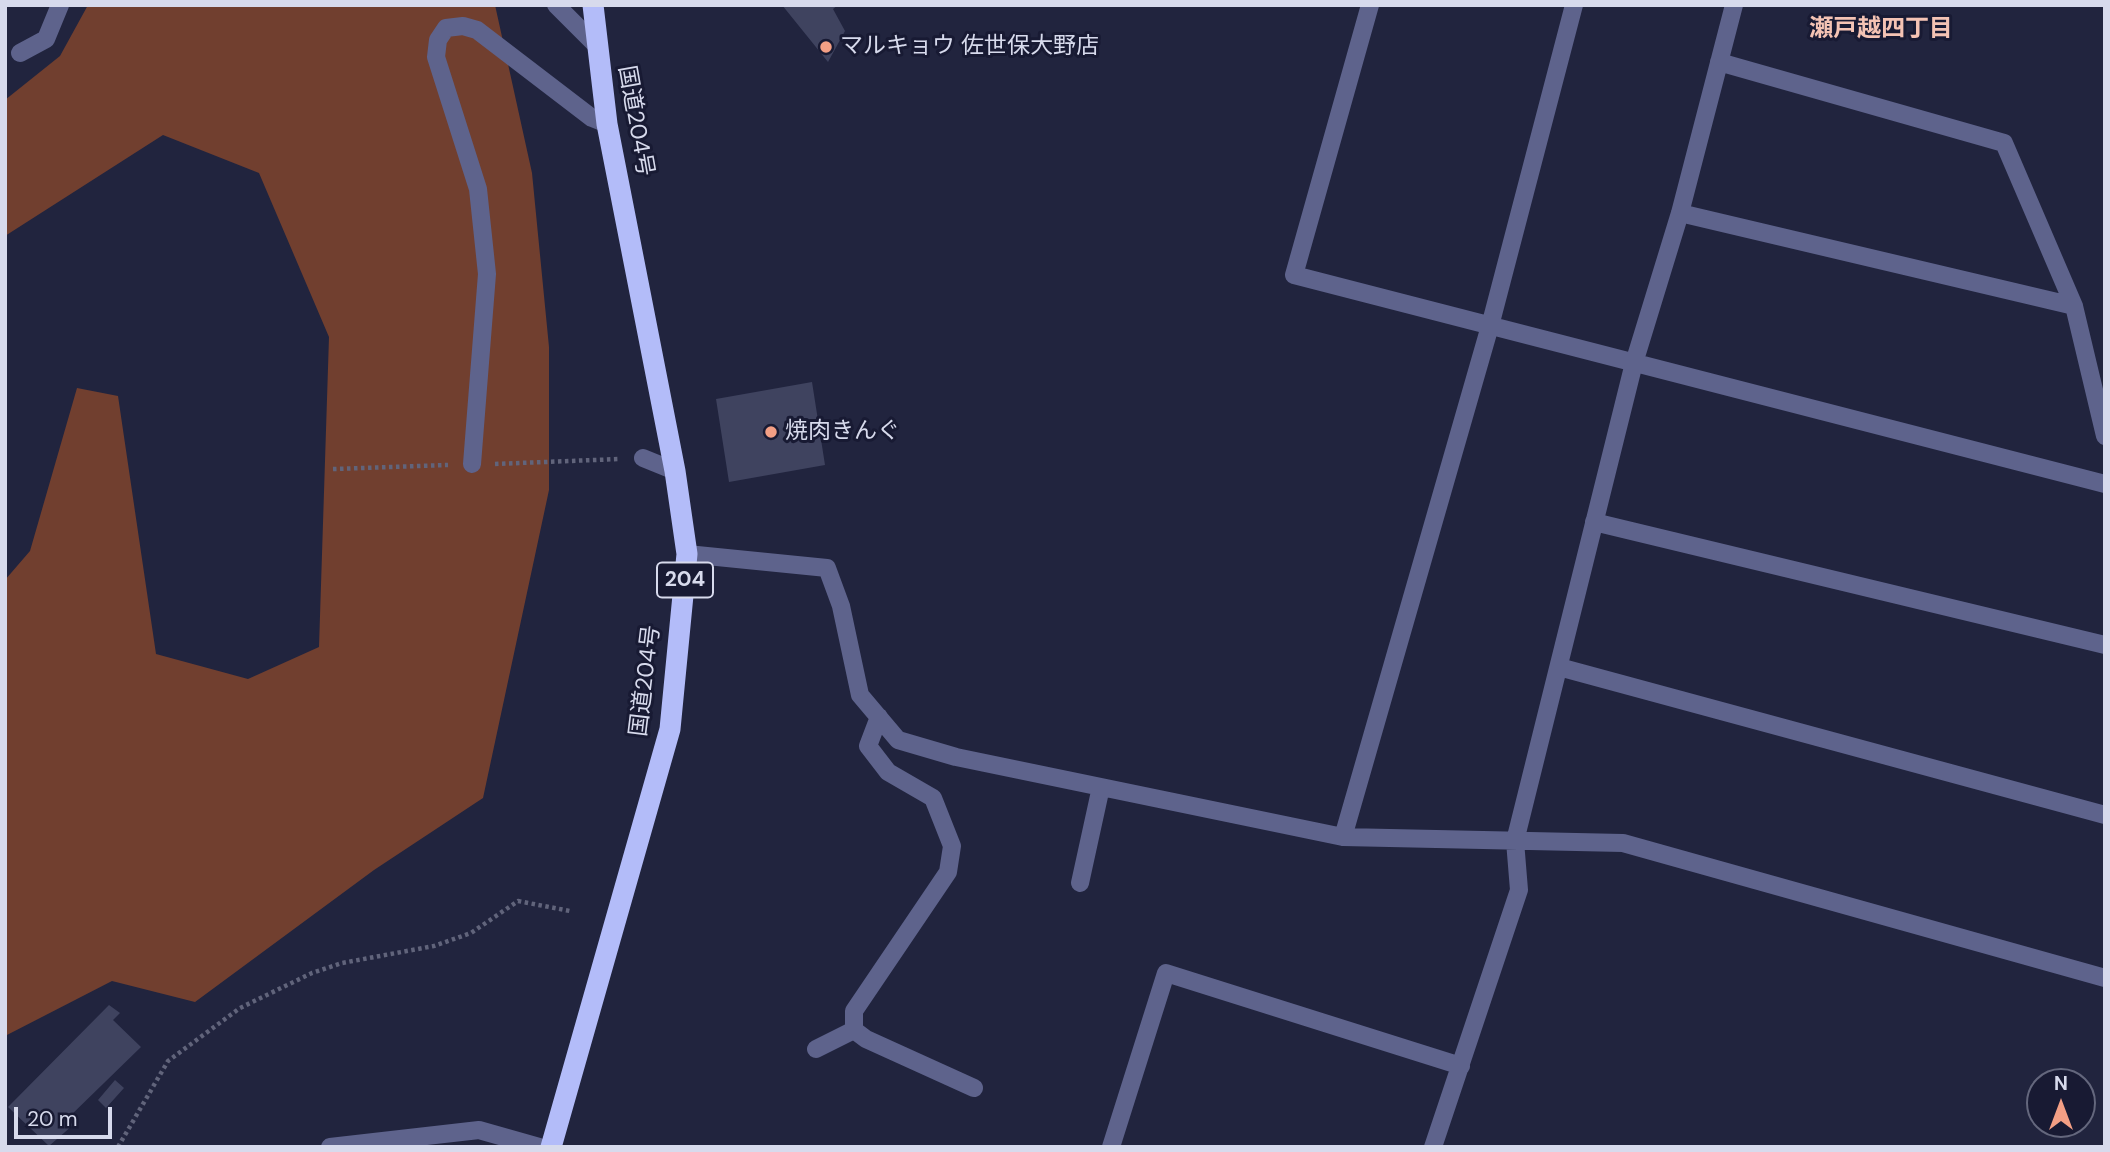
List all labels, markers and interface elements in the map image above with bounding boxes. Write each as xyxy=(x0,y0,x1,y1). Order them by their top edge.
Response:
district label: 瀬戸越四丁目 xyxy=(1809,16,1953,44)
place label: マルキョウ 佐世保大野店 xyxy=(840,33,1099,61)
marker: マルキョウ 佐世保大野店 xyxy=(818,39,834,55)
street label: 国道204号 xyxy=(612,64,658,178)
place label: 焼肉きんぐ xyxy=(785,418,900,446)
marker: 焼肉きんぐ xyxy=(763,424,779,440)
road number: 204 xyxy=(657,562,713,598)
street label: 国道204号 xyxy=(625,624,667,738)
north arrow xyxy=(2026,1068,2096,1138)
text: N xyxy=(2054,1071,2068,1096)
scale bar xyxy=(18,1092,116,1136)
text: 20 m xyxy=(27,1105,78,1133)

